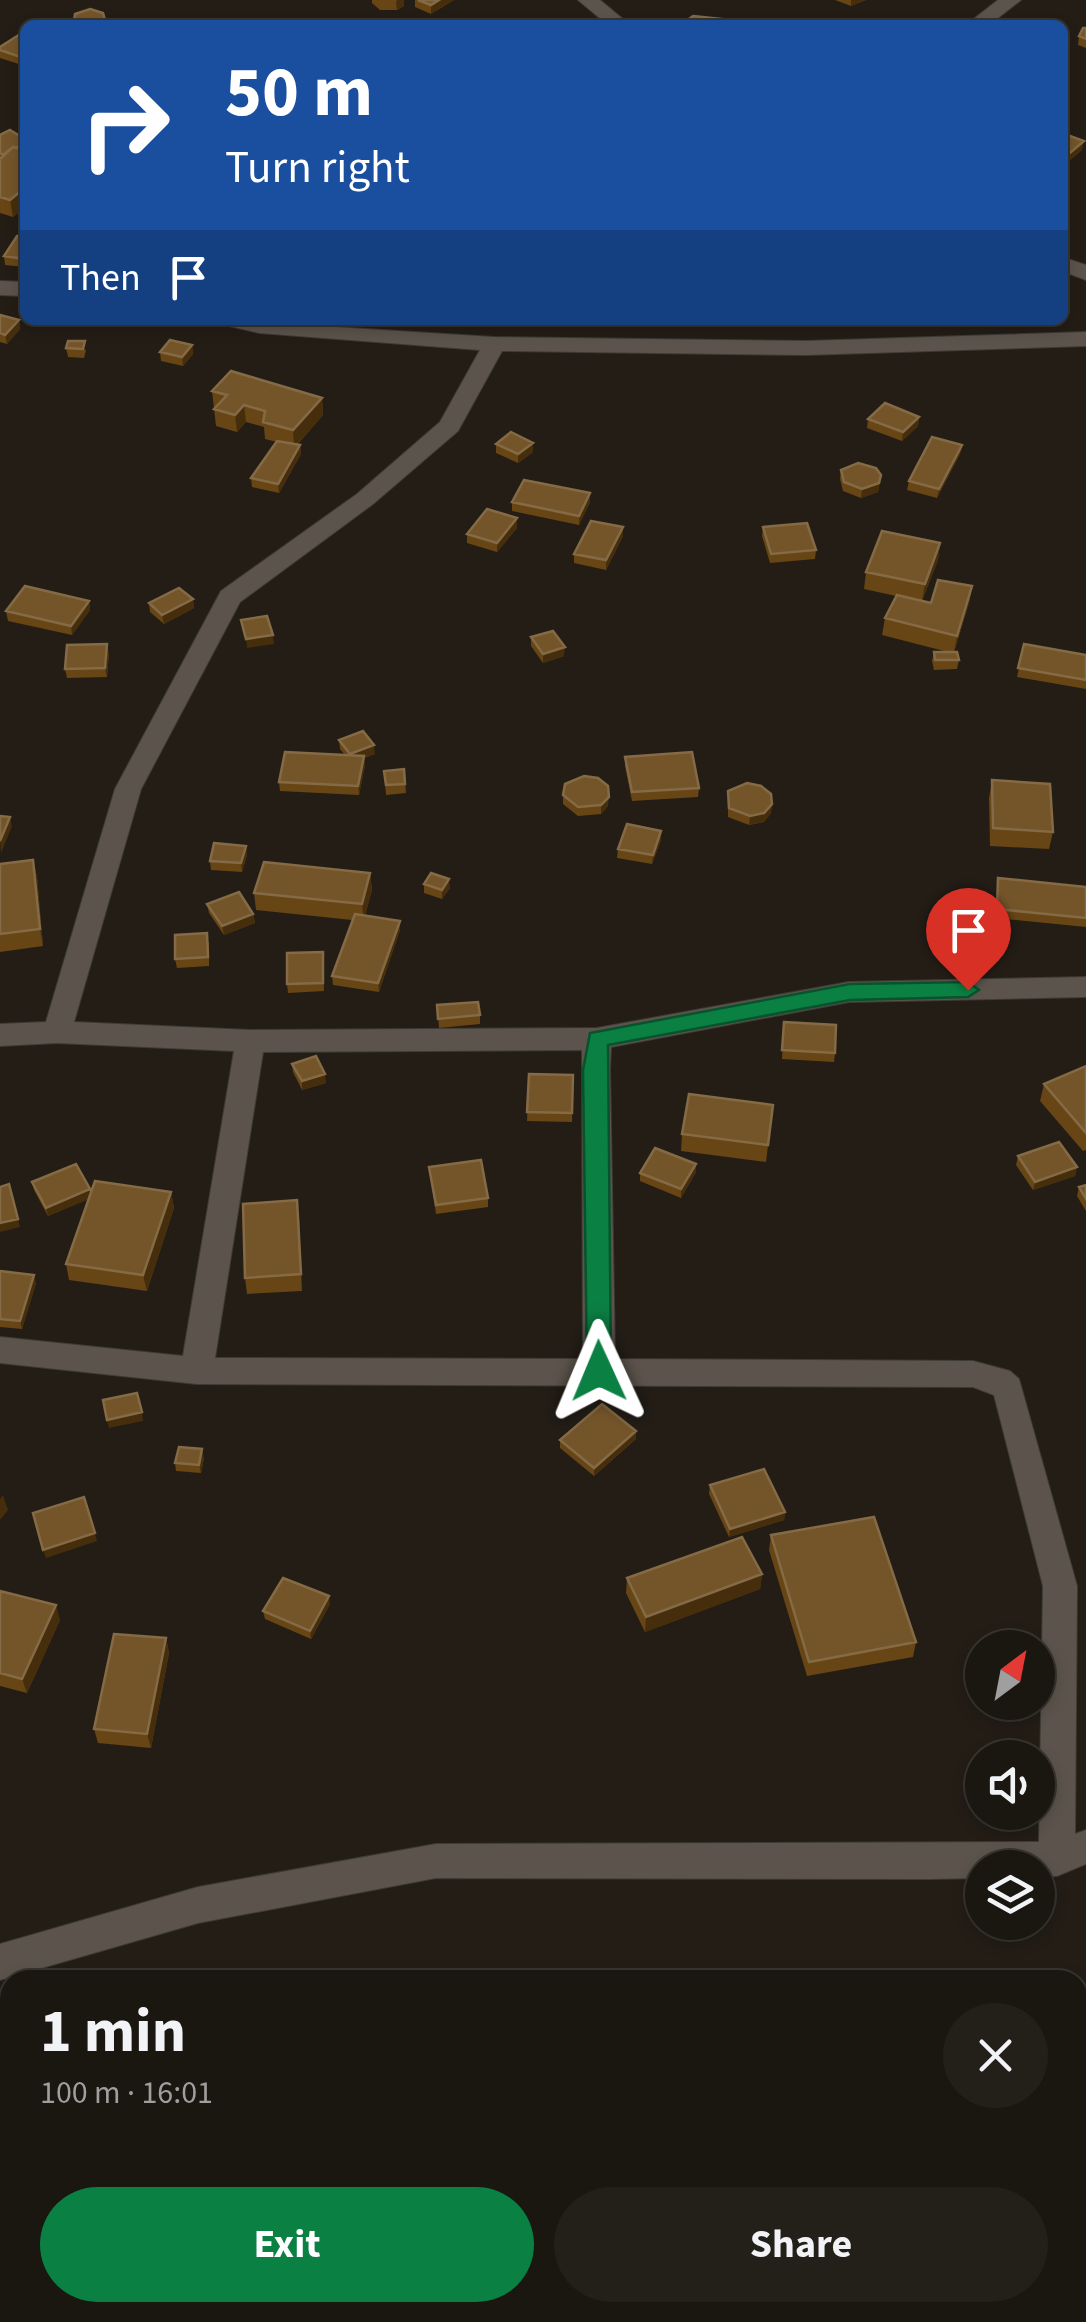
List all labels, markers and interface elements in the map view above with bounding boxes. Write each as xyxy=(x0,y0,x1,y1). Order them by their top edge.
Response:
text: 50 m xyxy=(225,43,373,143)
icon: right xyxy=(60,60,190,190)
text: Turn right xyxy=(225,136,410,200)
icon: arrive xyxy=(161,250,216,305)
text: Then xyxy=(60,251,141,305)
pin xyxy=(926,888,1011,991)
icon: arrive xyxy=(941,903,996,958)
position arrow xyxy=(547,1319,651,1423)
north arrow xyxy=(965,1630,1055,1720)
map controls xyxy=(965,1630,1055,1940)
button: sound xyxy=(965,1740,1055,1830)
button: layers xyxy=(965,1850,1055,1940)
text: 1 min xyxy=(40,1990,186,2075)
button: close xyxy=(943,2003,1048,2108)
text: 100 m · 16:01 xyxy=(40,2070,213,2116)
button: Exit xyxy=(40,2187,534,2302)
button: Share xyxy=(554,2187,1048,2302)

